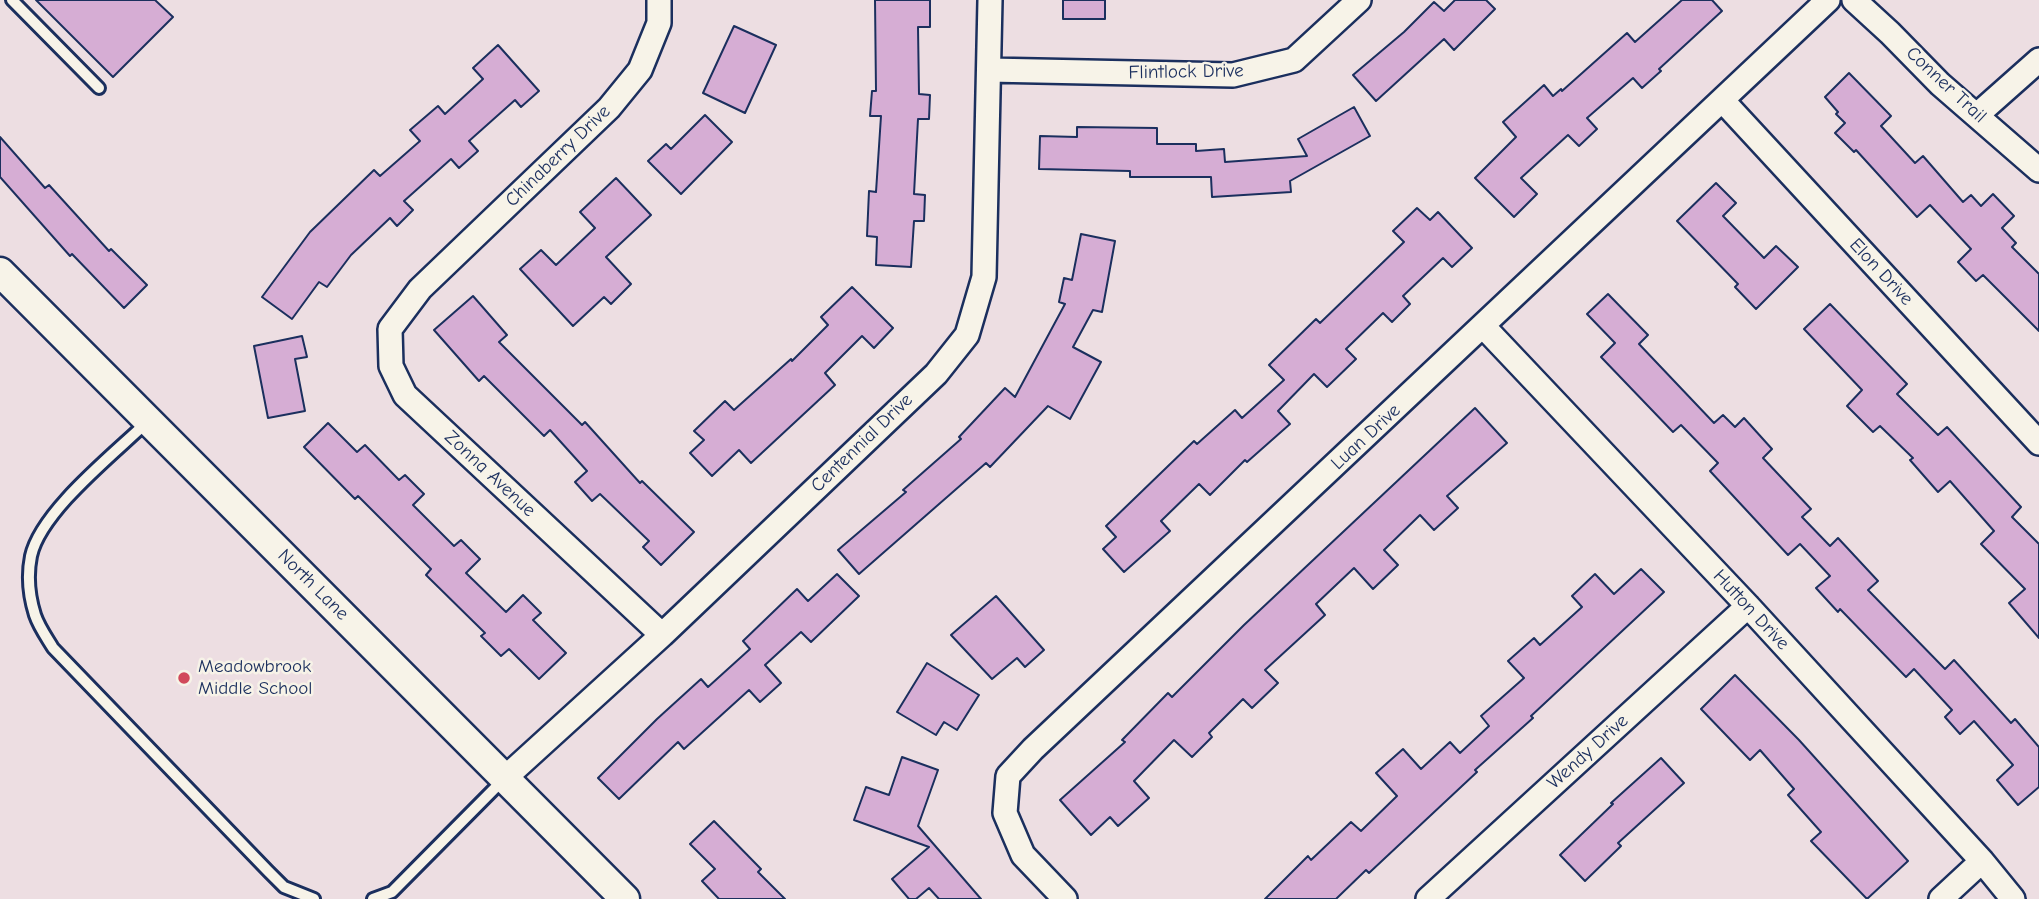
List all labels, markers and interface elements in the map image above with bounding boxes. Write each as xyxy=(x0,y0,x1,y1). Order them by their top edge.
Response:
street label: Conner Trail xyxy=(1901,42,1991,128)
street label: Flintlock Drive xyxy=(1128,60,1244,84)
street label: Chinaberry Drive xyxy=(501,100,615,212)
street label: Elon Drive xyxy=(1844,234,1918,310)
street label: Centennial Drive xyxy=(806,389,918,497)
street label: Luan Drive xyxy=(1327,399,1405,475)
street label: Zonna Avenue xyxy=(440,426,540,522)
street label: North Lane xyxy=(273,545,353,625)
street label: Hutton Drive xyxy=(1708,565,1794,655)
place label: Meadowbrook Middle School xyxy=(198,656,312,700)
marker: Meadowbrook Middle School xyxy=(176,670,192,686)
street label: Wendy Drive xyxy=(1543,710,1633,794)

